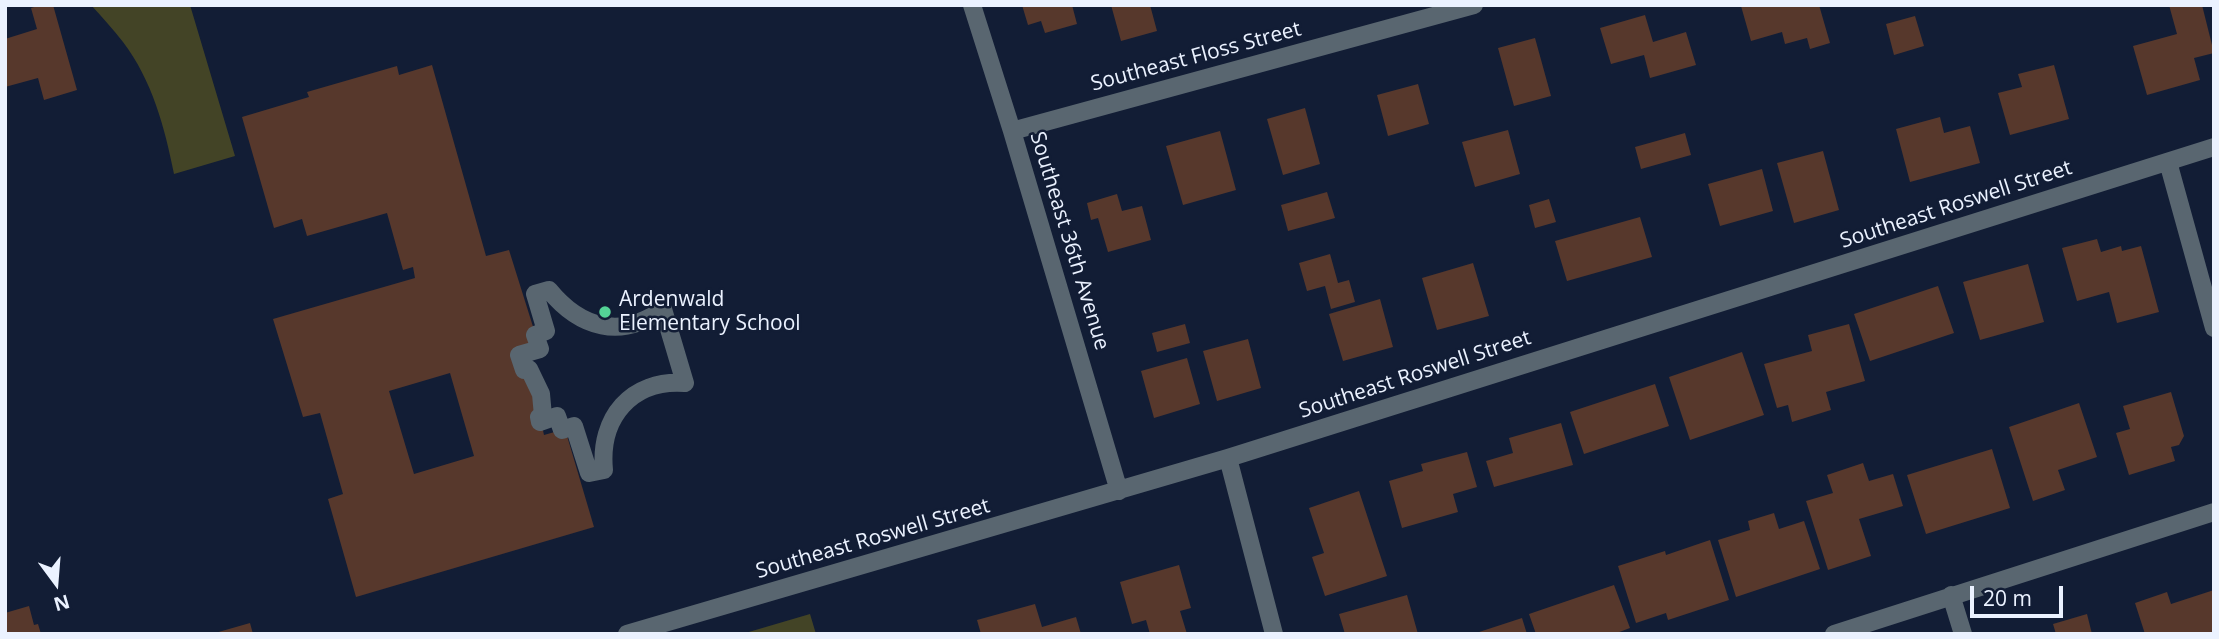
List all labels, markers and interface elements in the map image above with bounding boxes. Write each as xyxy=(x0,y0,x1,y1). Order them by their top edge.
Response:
street label: Southeast Floss Street xyxy=(1088,17,1304,97)
street label: Southeast 36th Avenue xyxy=(1024,129,1114,353)
street label: Southeast Roswell Street xyxy=(1837,156,2075,254)
place label: Ardenwald Elementary School xyxy=(619,287,801,337)
marker: Ardenwald Elementary School xyxy=(597,304,613,320)
street label: Southeast Roswell Street xyxy=(1296,326,1534,424)
street label: Southeast Roswell Street xyxy=(753,494,993,584)
north arrow xyxy=(21,548,91,618)
scale bar xyxy=(1974,572,2067,616)
text: 20 m xyxy=(1983,584,2032,612)
text: N xyxy=(51,589,73,618)

